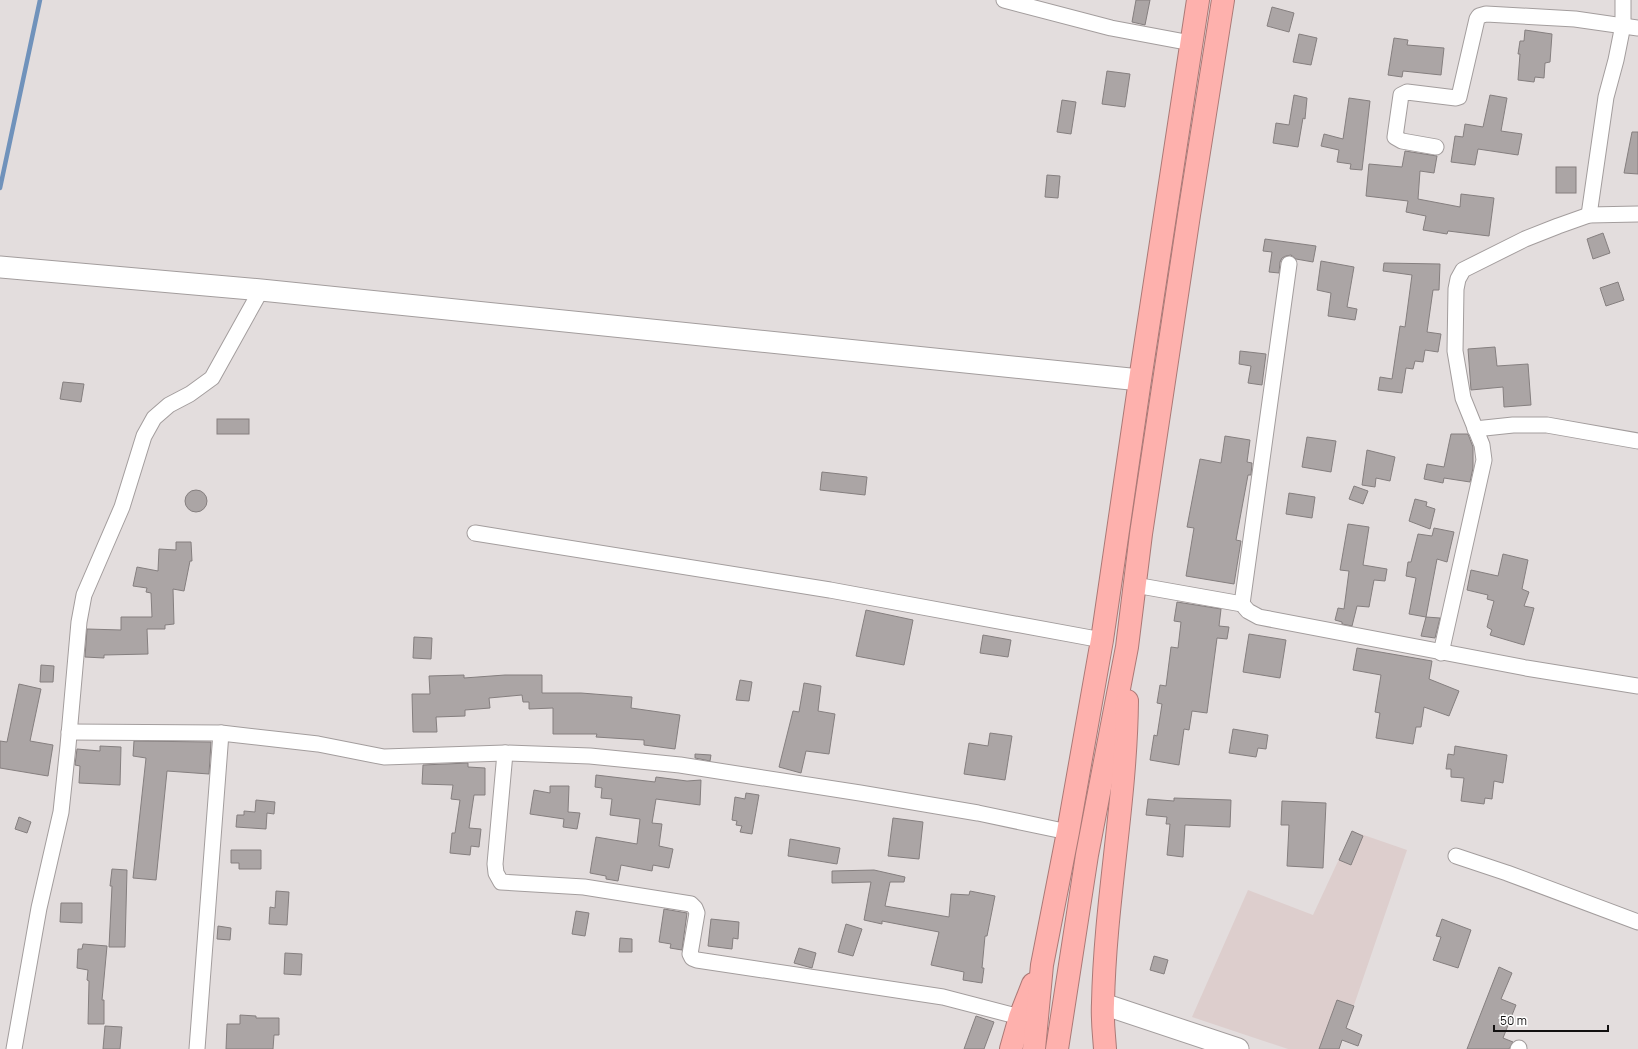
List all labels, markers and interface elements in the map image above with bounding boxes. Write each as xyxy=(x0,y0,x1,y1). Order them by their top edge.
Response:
scale bar xyxy=(1494,1007,1608,1033)
text: 50 m xyxy=(1500,1012,1527,1029)

